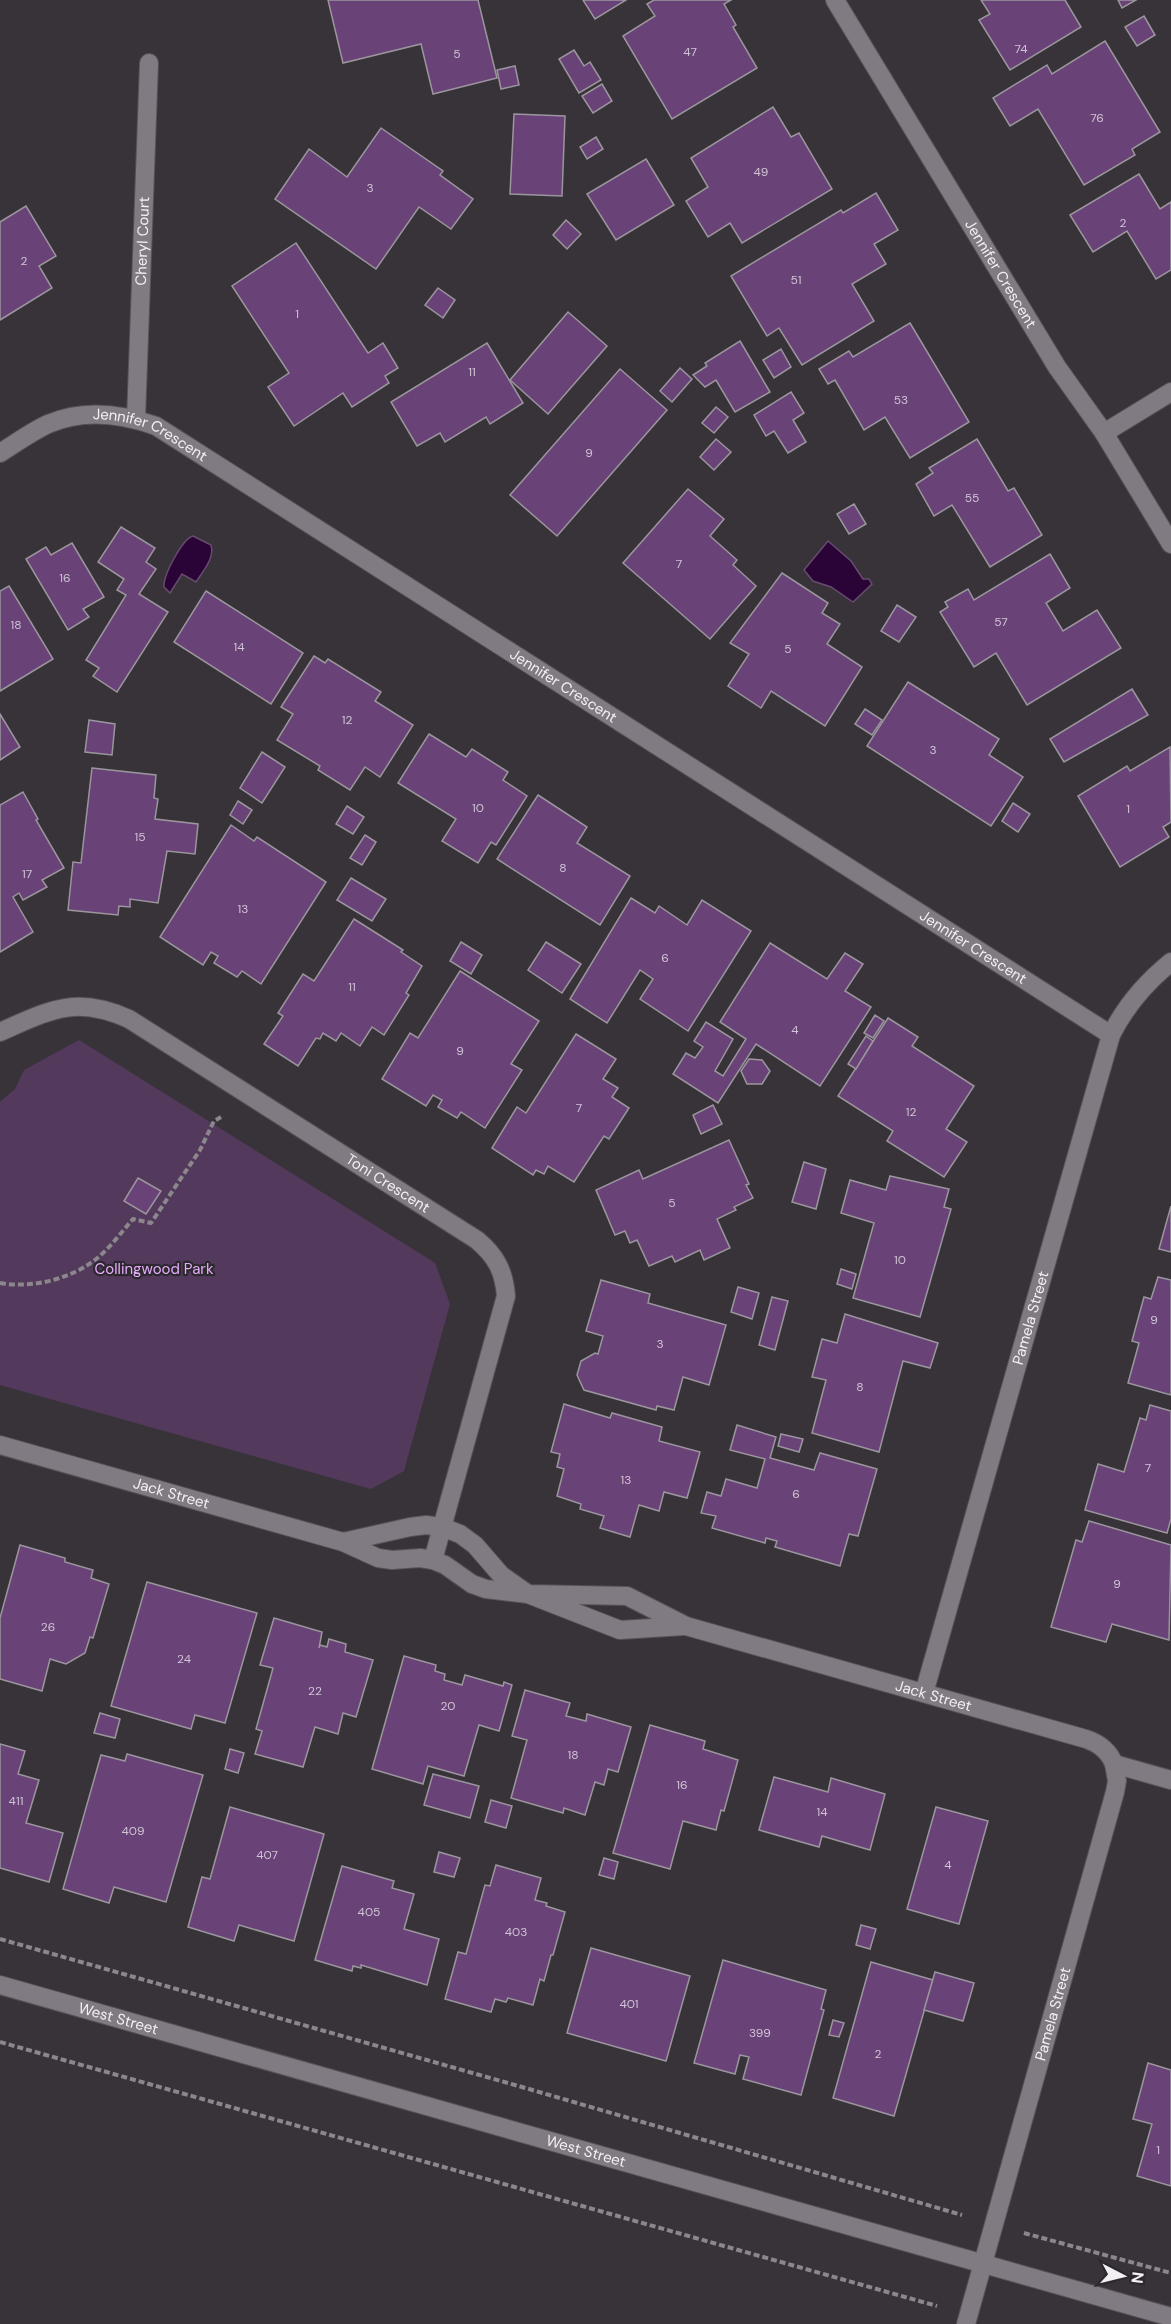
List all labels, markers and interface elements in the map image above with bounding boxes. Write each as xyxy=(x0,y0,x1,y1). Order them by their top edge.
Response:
house number: 74 xyxy=(1015,41,1027,57)
house number: 47 xyxy=(683,44,697,60)
house number: 5 xyxy=(453,46,461,62)
house number: 76 xyxy=(1090,110,1104,126)
house number: 49 xyxy=(754,164,768,180)
house number: 3 xyxy=(366,180,374,196)
street label: Cheryl Court xyxy=(131,196,154,286)
house number: 2 xyxy=(1120,215,1127,231)
street label: Jennifer Crescent xyxy=(960,216,1041,332)
house number: 2 xyxy=(21,253,28,269)
house number: 51 xyxy=(790,272,802,288)
house number: 1 xyxy=(295,306,299,322)
house number: 11 xyxy=(468,364,476,380)
house number: 53 xyxy=(894,392,908,408)
street label: Jennifer Crescent xyxy=(93,404,211,466)
house number: 9 xyxy=(585,445,593,461)
house number: 55 xyxy=(965,490,979,506)
house number: 7 xyxy=(676,556,682,572)
house number: 16 xyxy=(59,570,71,586)
house number: 57 xyxy=(994,614,1008,630)
house number: 18 xyxy=(10,617,22,633)
house number: 14 xyxy=(233,639,245,655)
house number: 5 xyxy=(784,641,792,657)
street label: Jennifer Crescent xyxy=(506,644,621,728)
house number: 12 xyxy=(342,712,352,728)
house number: 3 xyxy=(929,742,937,758)
house number: 10 xyxy=(472,800,484,816)
house number: 1 xyxy=(1126,801,1130,817)
house number: 15 xyxy=(134,829,146,845)
house number: 8 xyxy=(559,860,567,876)
house number: 17 xyxy=(22,866,32,882)
house number: 13 xyxy=(238,901,248,917)
street label: Jennifer Crescent xyxy=(916,905,1031,989)
house number: 6 xyxy=(661,950,669,966)
house number: 11 xyxy=(348,979,356,995)
house number: 4 xyxy=(791,1022,799,1038)
house number: 9 xyxy=(456,1043,464,1059)
house number: 7 xyxy=(576,1100,582,1116)
house number: 12 xyxy=(906,1104,916,1120)
street label: Toni Crescent xyxy=(342,1149,434,1218)
house number: 5 xyxy=(668,1195,676,1211)
house number: 10 xyxy=(894,1252,906,1268)
park label: Collingwood Park xyxy=(95,1259,214,1279)
street label: Pamela Street xyxy=(1008,1269,1053,1367)
house number: 9 xyxy=(1150,1312,1158,1328)
house number: 3 xyxy=(656,1336,664,1352)
house number: 8 xyxy=(856,1379,864,1395)
house number: 7 xyxy=(1145,1460,1151,1476)
house number: 13 xyxy=(621,1472,631,1488)
street label: Jack Street xyxy=(131,1473,212,1514)
house number: 6 xyxy=(792,1486,800,1502)
house number: 9 xyxy=(1113,1576,1121,1592)
house number: 26 xyxy=(41,1619,55,1635)
house number: 24 xyxy=(177,1651,191,1667)
street label: Jack Street xyxy=(893,1676,974,1716)
house number: 22 xyxy=(308,1683,322,1699)
house number: 20 xyxy=(440,1698,456,1714)
house number: 18 xyxy=(567,1747,579,1763)
house number: 16 xyxy=(676,1777,688,1793)
house number: 411 xyxy=(9,1793,23,1809)
house number: 14 xyxy=(816,1804,828,1820)
house number: 409 xyxy=(121,1823,145,1839)
house number: 407 xyxy=(256,1847,278,1863)
house number: 4 xyxy=(944,1857,952,1873)
house number: 405 xyxy=(358,1904,380,1920)
house number: 403 xyxy=(505,1924,527,1940)
street label: Pamela Street xyxy=(1030,1965,1076,2063)
house number: 401 xyxy=(619,1996,639,2012)
street label: West Street xyxy=(76,1998,161,2039)
house number: 399 xyxy=(749,2025,771,2041)
house number: 2 xyxy=(875,2046,882,2062)
street label: West Street xyxy=(544,2130,628,2172)
house number: 1 xyxy=(1156,2142,1160,2158)
north arrow xyxy=(1093,2246,1153,2306)
text: N xyxy=(1126,2271,1149,2285)

